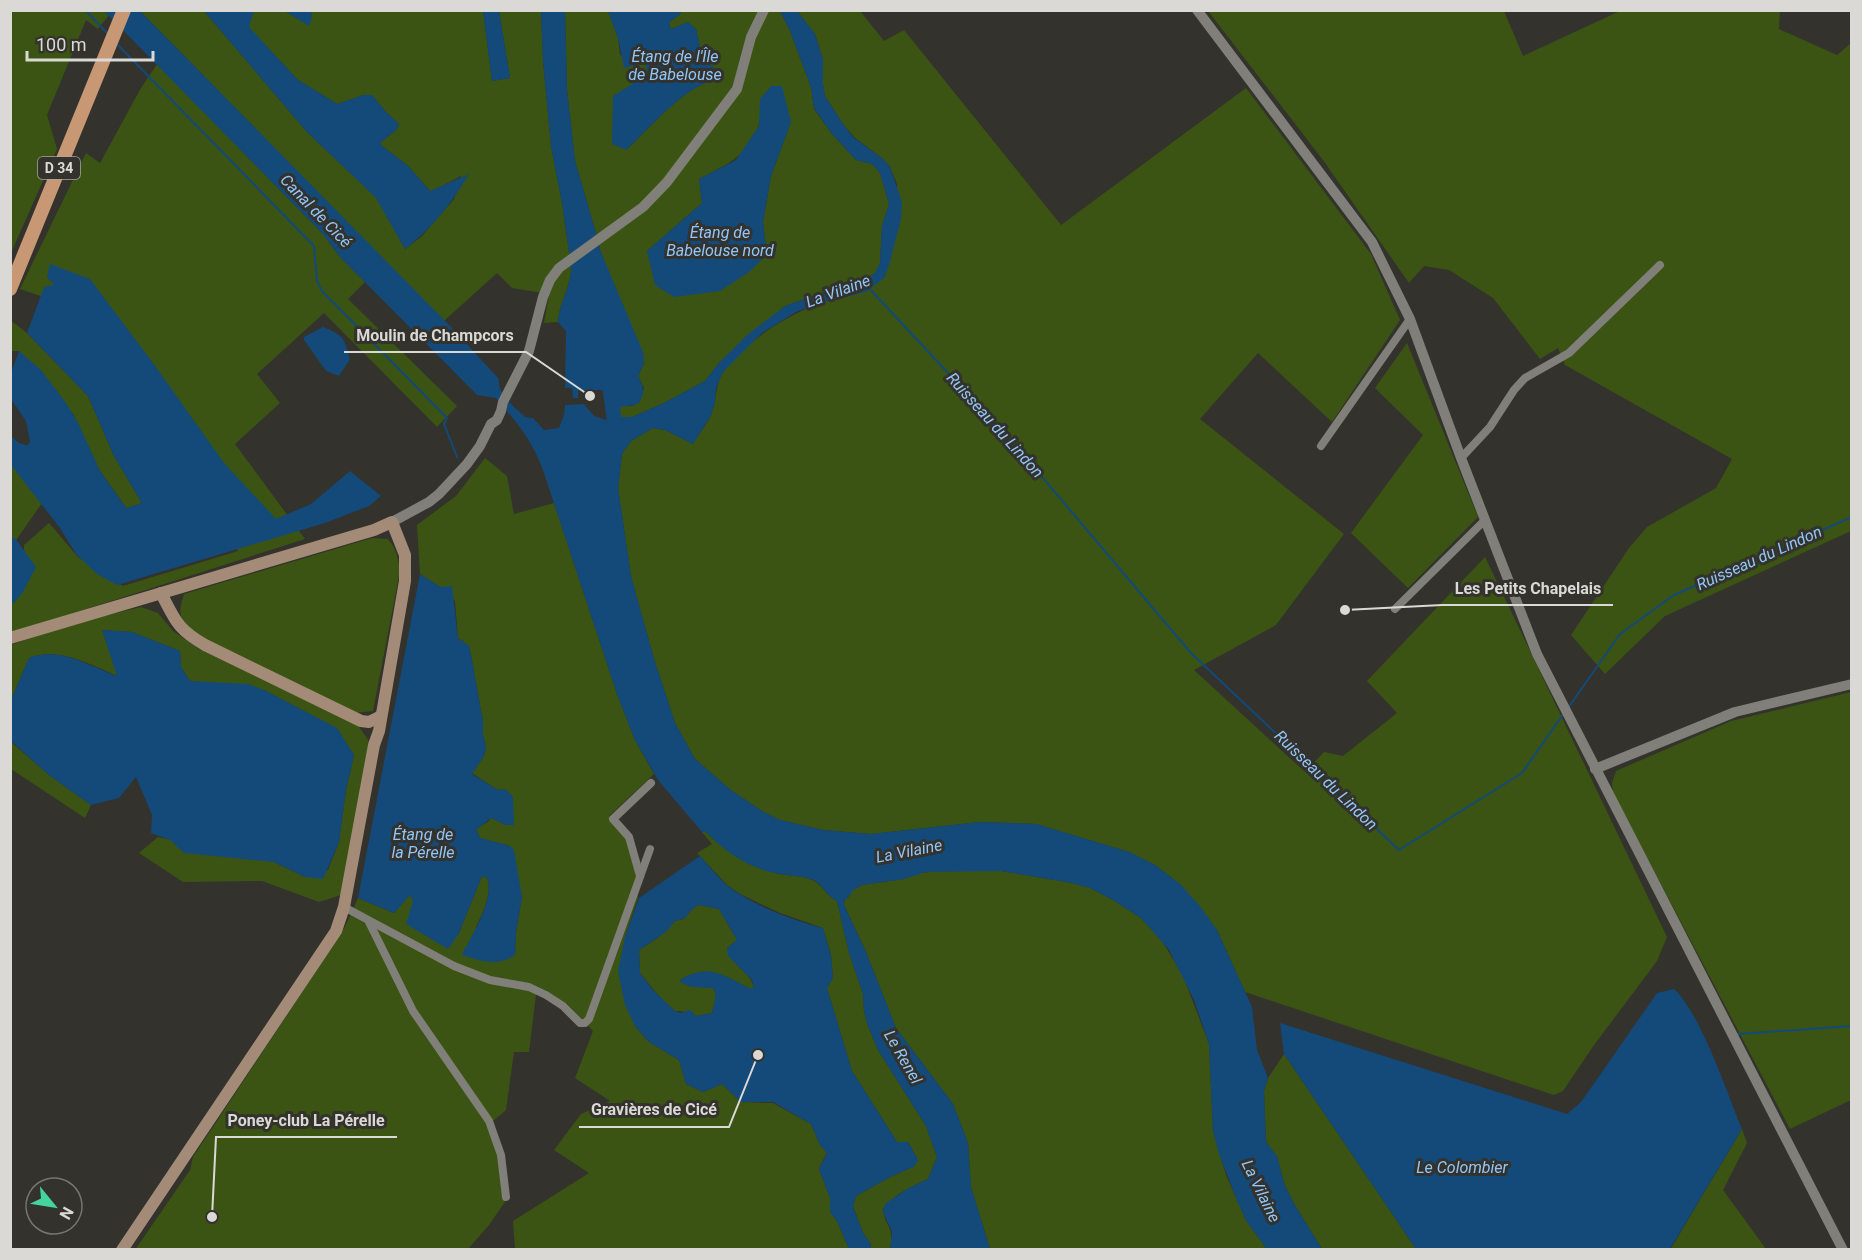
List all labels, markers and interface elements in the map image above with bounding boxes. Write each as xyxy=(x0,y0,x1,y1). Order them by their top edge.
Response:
scale bar xyxy=(27,24,153,62)
text: 100 m xyxy=(36,34,87,55)
water label: Étang de l'Île de Babelouse xyxy=(628,47,722,84)
road number: D 34 xyxy=(38,157,80,179)
water label: Canal de Cicé xyxy=(276,170,356,252)
water label: Étang de Babelouse nord xyxy=(666,223,774,260)
water label: La Vilaine xyxy=(803,271,873,311)
callout: Moulin de Champcors xyxy=(344,318,526,352)
text: Moulin de Champcors xyxy=(356,326,514,345)
water label: Ruisseau du Lindon xyxy=(943,368,1047,482)
water label: Ruisseau du Lindon xyxy=(1693,522,1825,594)
callout: Les Petits Chapelais xyxy=(1442,571,1613,605)
text: Les Petits Chapelais xyxy=(1455,579,1601,598)
water label: Ruisseau du Lindon xyxy=(1271,726,1381,834)
water label: Étang de la Pérelle xyxy=(391,825,455,862)
water label: La Vilaine xyxy=(874,835,944,867)
water label: Le Renel xyxy=(880,1027,926,1087)
callout: Gravières de Cicé xyxy=(579,1093,729,1127)
text: Gravières de Cicé xyxy=(591,1100,717,1119)
callout: Poney-club La Pérelle xyxy=(216,1103,397,1137)
text: Poney-club La Pérelle xyxy=(227,1111,385,1130)
water label: La Vilaine xyxy=(1238,1157,1284,1225)
water label: Le Colombier xyxy=(1416,1158,1509,1177)
north arrow xyxy=(24,1176,84,1236)
text: N xyxy=(56,1204,78,1223)

